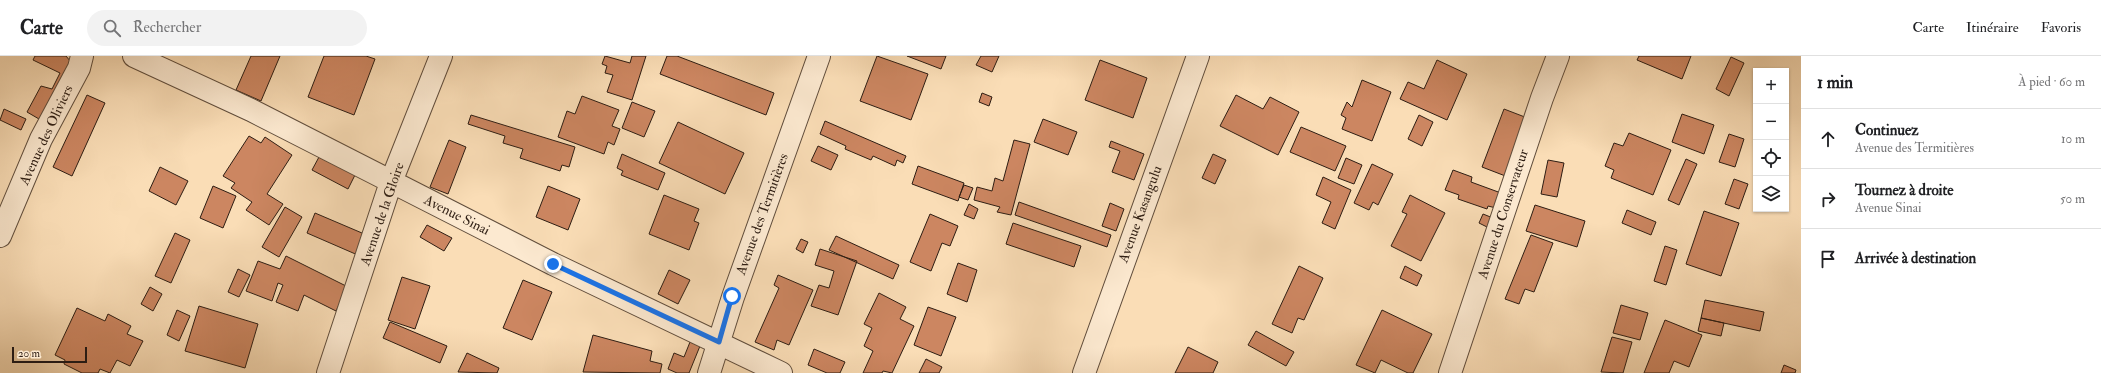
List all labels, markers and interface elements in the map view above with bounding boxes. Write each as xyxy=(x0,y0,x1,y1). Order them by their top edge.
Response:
search box xyxy=(87,10,367,46)
text: Carte xyxy=(20,16,63,40)
icon: search xyxy=(101,17,123,39)
text: Rechercher xyxy=(133,18,201,37)
text: Carte xyxy=(1913,19,1944,36)
text: Itinéraire xyxy=(1966,19,2019,36)
text: Favoris xyxy=(2041,19,2081,36)
map controls xyxy=(1753,68,1789,212)
button: + xyxy=(1753,68,1789,104)
text: 1 min xyxy=(1817,72,1853,93)
text: À pied · 60 m xyxy=(2018,74,2085,90)
street label: Avenue des Oliviers xyxy=(15,82,77,188)
button: − xyxy=(1753,104,1789,140)
text: Continuez xyxy=(1855,121,1919,140)
icon: ahead xyxy=(1817,128,1839,150)
text: 10 m xyxy=(2061,131,2085,147)
button: locate xyxy=(1753,140,1789,176)
text: Avenue des Termitières xyxy=(1855,140,1974,156)
street label: Avenue du Conservateur xyxy=(1474,146,1532,282)
street label: Avenue des Termitières xyxy=(732,151,792,278)
street label: Avenue de la Gloire xyxy=(356,160,408,269)
street label: Avenue Kasangulu xyxy=(1114,163,1165,266)
button: layers xyxy=(1753,176,1789,212)
text: Tournez à droite xyxy=(1855,181,1954,200)
icon: right xyxy=(1817,188,1839,210)
street label: Avenue Sinai xyxy=(420,191,493,239)
text: 50 m xyxy=(2060,191,2085,207)
text: Avenue Sinai xyxy=(1855,200,1922,216)
icon: arrive xyxy=(1817,248,1839,270)
text: Arrivée à destination xyxy=(1855,249,1976,268)
route end xyxy=(544,255,562,273)
route start xyxy=(723,287,741,305)
scale bar xyxy=(12,345,87,364)
text: 20 m xyxy=(18,347,40,360)

